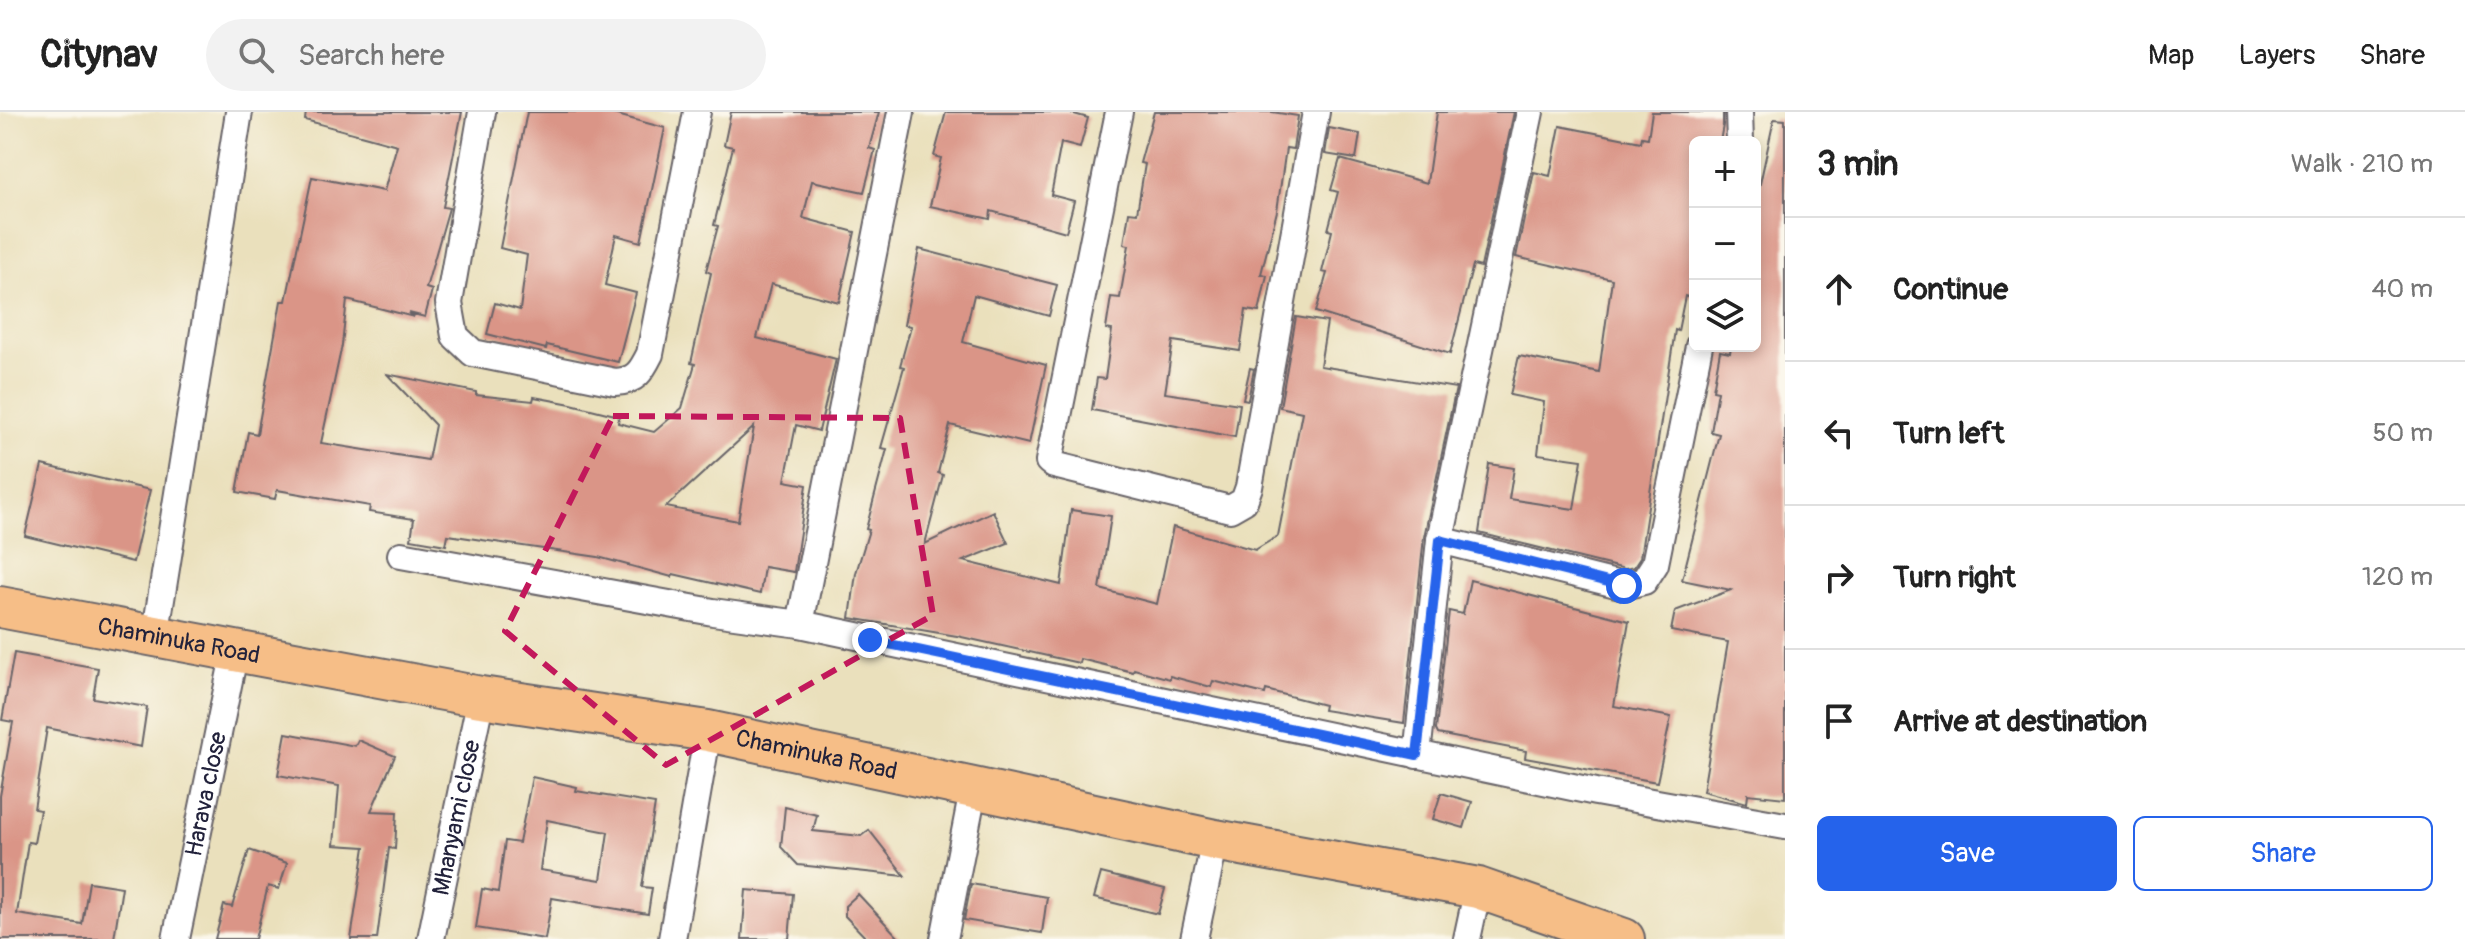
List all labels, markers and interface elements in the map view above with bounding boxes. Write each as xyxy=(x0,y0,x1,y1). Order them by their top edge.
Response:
search box xyxy=(206,19,766,91)
text: Citynav xyxy=(40,31,158,79)
icon: search xyxy=(234,33,278,77)
text: Search here xyxy=(298,37,445,74)
text: Map xyxy=(2148,38,2194,73)
text: Layers xyxy=(2238,38,2315,73)
text: Share xyxy=(2359,38,2425,73)
map controls xyxy=(1689,136,1761,352)
button: + xyxy=(1689,136,1761,208)
text: 3 min xyxy=(1817,143,1899,186)
text: Walk · 210 m xyxy=(2291,148,2433,180)
button: − xyxy=(1689,208,1761,280)
icon: ahead xyxy=(1817,267,1861,311)
text: Continue xyxy=(1893,271,2008,308)
text: 40 m xyxy=(2371,273,2433,305)
button: layers xyxy=(1689,280,1761,352)
icon: left xyxy=(1817,411,1861,455)
text: Turn left xyxy=(1893,415,2004,452)
text: 50 m xyxy=(2372,417,2433,449)
icon: right xyxy=(1817,555,1861,599)
text: Turn right xyxy=(1893,559,2016,596)
text: 120 m xyxy=(2362,561,2433,593)
route start xyxy=(1606,568,1642,604)
street label: Chaminuka Road xyxy=(95,612,262,670)
route end xyxy=(852,622,888,658)
icon: arrive xyxy=(1817,699,1861,743)
text: Arrive at destination xyxy=(1893,703,2147,740)
street label: Chaminuka Road xyxy=(733,723,900,786)
street label: Harava close xyxy=(179,729,233,859)
street label: Mhanyami close xyxy=(426,737,487,898)
button: Save xyxy=(1817,816,2117,891)
button: Share xyxy=(2133,816,2433,891)

